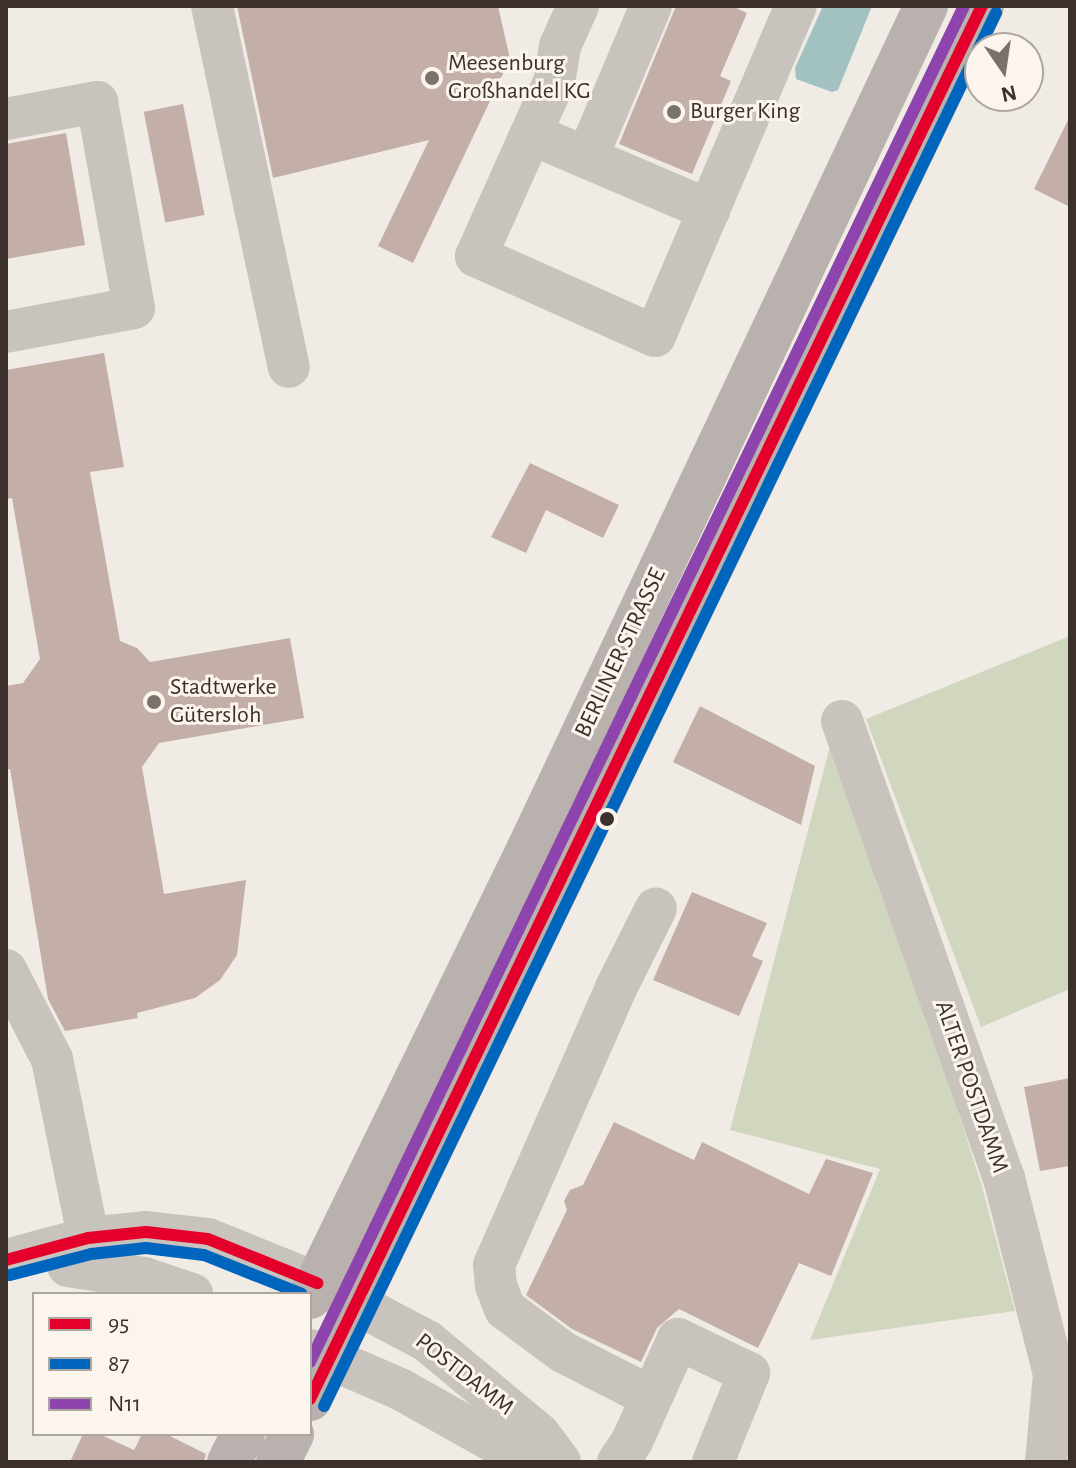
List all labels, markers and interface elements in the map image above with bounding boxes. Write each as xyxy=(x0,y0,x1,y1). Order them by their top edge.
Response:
north arrow xyxy=(964,32,1044,112)
place label: Meesenburg Großhandel KG xyxy=(448,50,591,106)
marker: Meesenburg Großhandel KG xyxy=(423,69,441,87)
text: N xyxy=(999,81,1019,106)
place label: Burger King xyxy=(690,98,800,126)
marker: Burger King xyxy=(665,103,683,121)
street label: BERLINER STRASSE xyxy=(569,564,673,742)
place label: Stadtwerke Gütersloh xyxy=(170,674,276,730)
marker: Stadtwerke Gütersloh xyxy=(145,693,163,711)
unlabelled marker xyxy=(599,811,615,827)
street label: ALTER POSTDAMM xyxy=(928,997,1014,1177)
legend xyxy=(32,1292,312,1436)
text: 95 xyxy=(108,1312,129,1336)
street label: POSTDAMM xyxy=(409,1328,519,1422)
text: 87 xyxy=(108,1352,129,1376)
text: N11 xyxy=(108,1392,141,1416)

